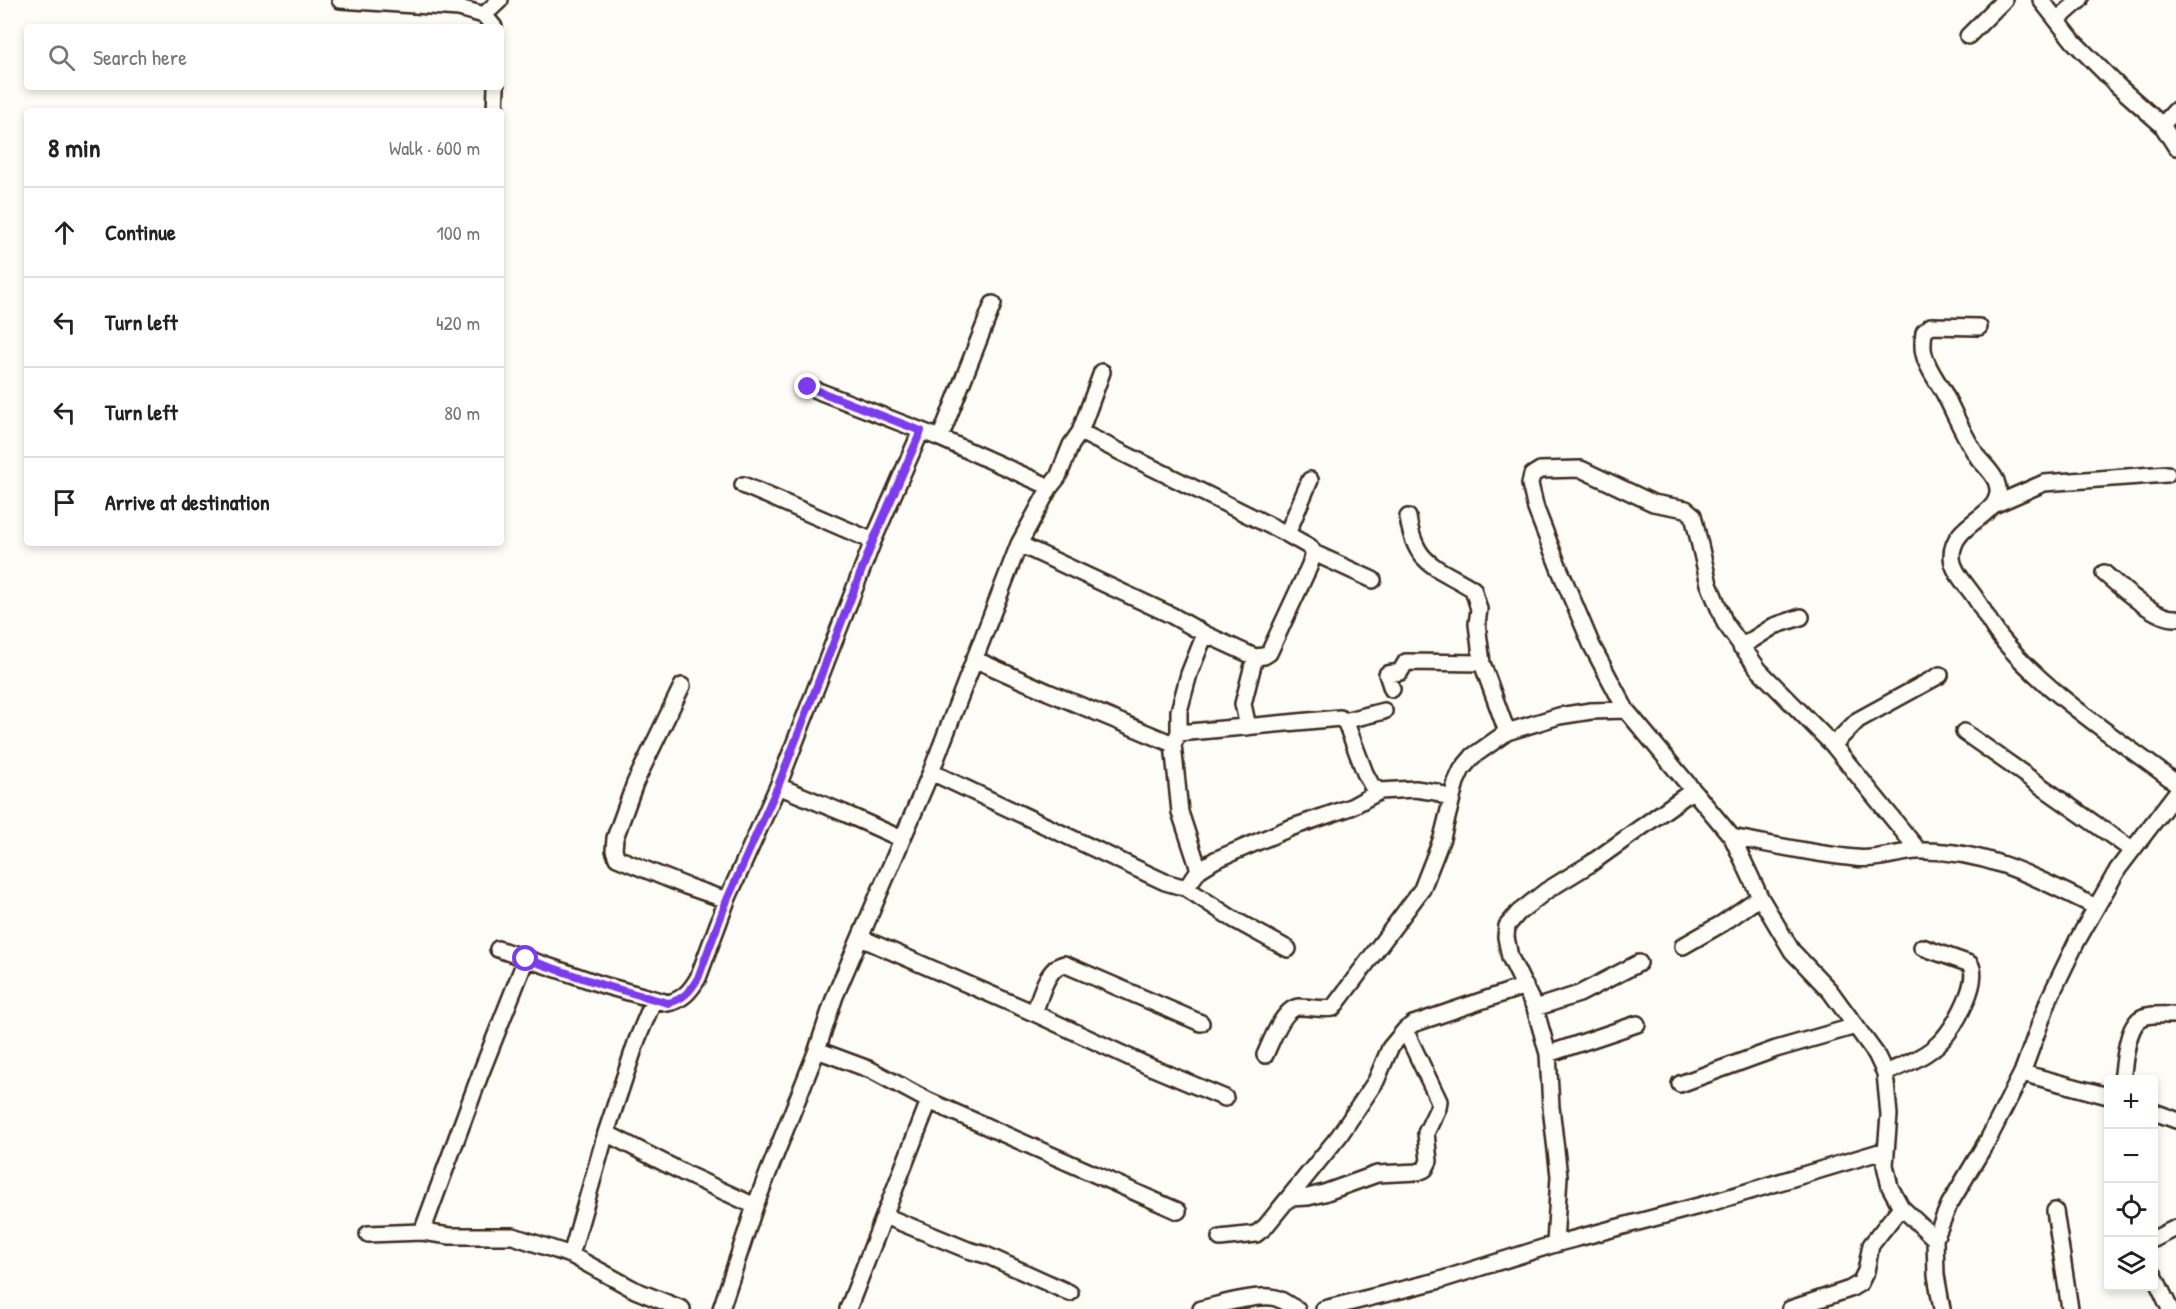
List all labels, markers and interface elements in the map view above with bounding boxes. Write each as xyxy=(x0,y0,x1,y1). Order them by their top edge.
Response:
search box xyxy=(24,24,504,90)
icon: search xyxy=(45,41,78,74)
text: Search here xyxy=(93,42,187,72)
text: 8 min xyxy=(48,130,101,165)
text: Walk · 600 m xyxy=(389,134,480,161)
icon: ahead xyxy=(48,216,81,249)
text: Continue xyxy=(105,217,176,247)
text: 100 m xyxy=(437,219,480,246)
icon: left xyxy=(48,306,81,339)
text: Turn left xyxy=(105,307,178,337)
text: 420 m xyxy=(436,309,480,336)
route end xyxy=(794,373,820,399)
icon: left xyxy=(48,396,81,429)
text: Turn left xyxy=(105,397,178,427)
text: 80 m xyxy=(444,399,480,426)
icon: arrive xyxy=(48,486,81,519)
text: Arrive at destination xyxy=(105,487,270,517)
route start xyxy=(512,945,538,971)
map controls xyxy=(2104,1075,2158,1291)
button: + xyxy=(2104,1075,2158,1129)
button: − xyxy=(2104,1129,2158,1183)
button: locate xyxy=(2104,1183,2158,1237)
button: layers xyxy=(2104,1237,2158,1291)

